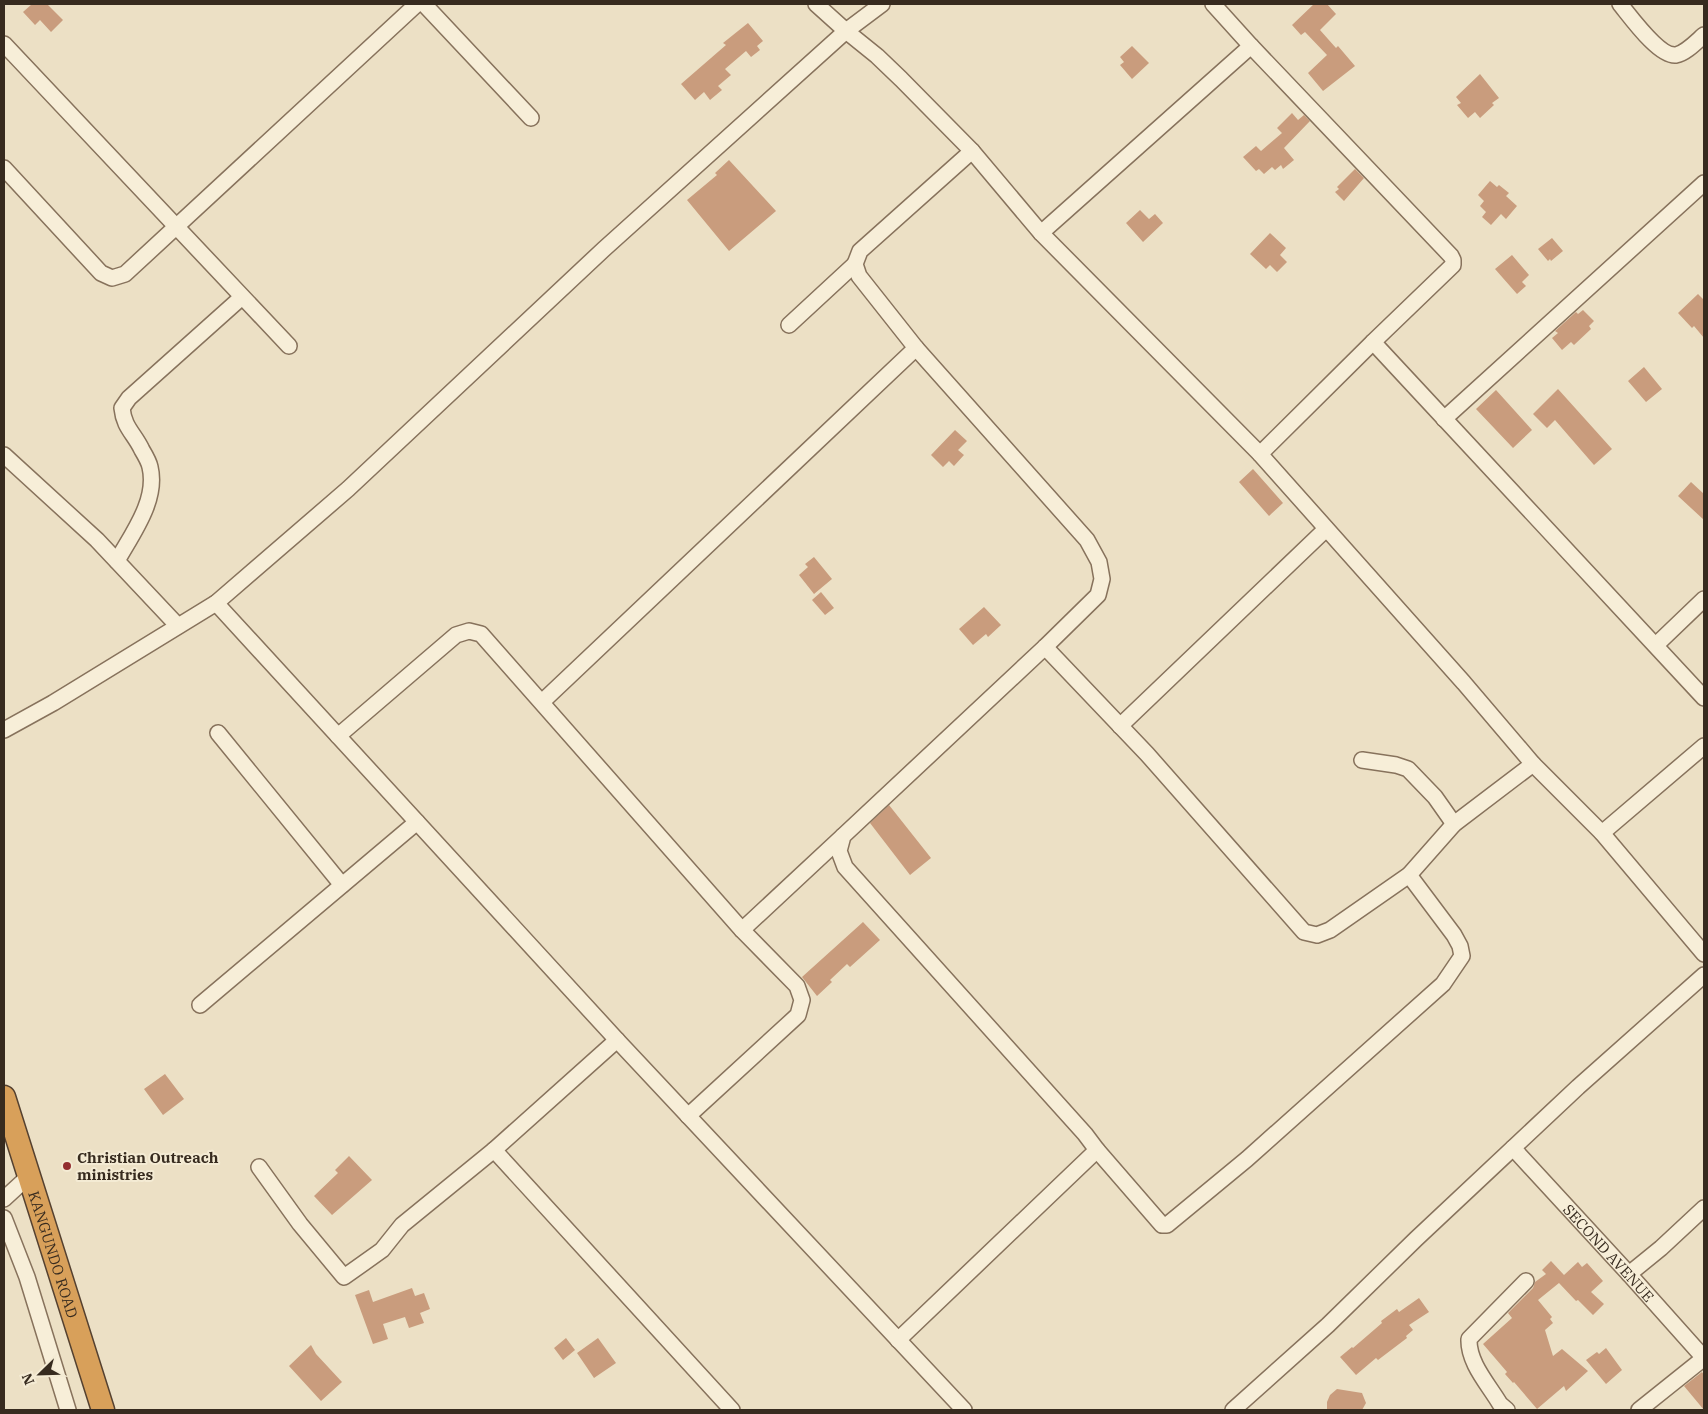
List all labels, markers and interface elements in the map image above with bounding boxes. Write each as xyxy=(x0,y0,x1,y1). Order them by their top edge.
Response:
place label: Christian Outreach ministries xyxy=(77,1148,219,1184)
marker: Christian Outreach ministries xyxy=(61,1160,73,1172)
street label: KANGUNDO ROAD xyxy=(25,1188,83,1320)
street label: SECOND AVENUE xyxy=(1560,1200,1659,1305)
north arrow xyxy=(15,1349,65,1399)
text: N xyxy=(18,1370,38,1388)

